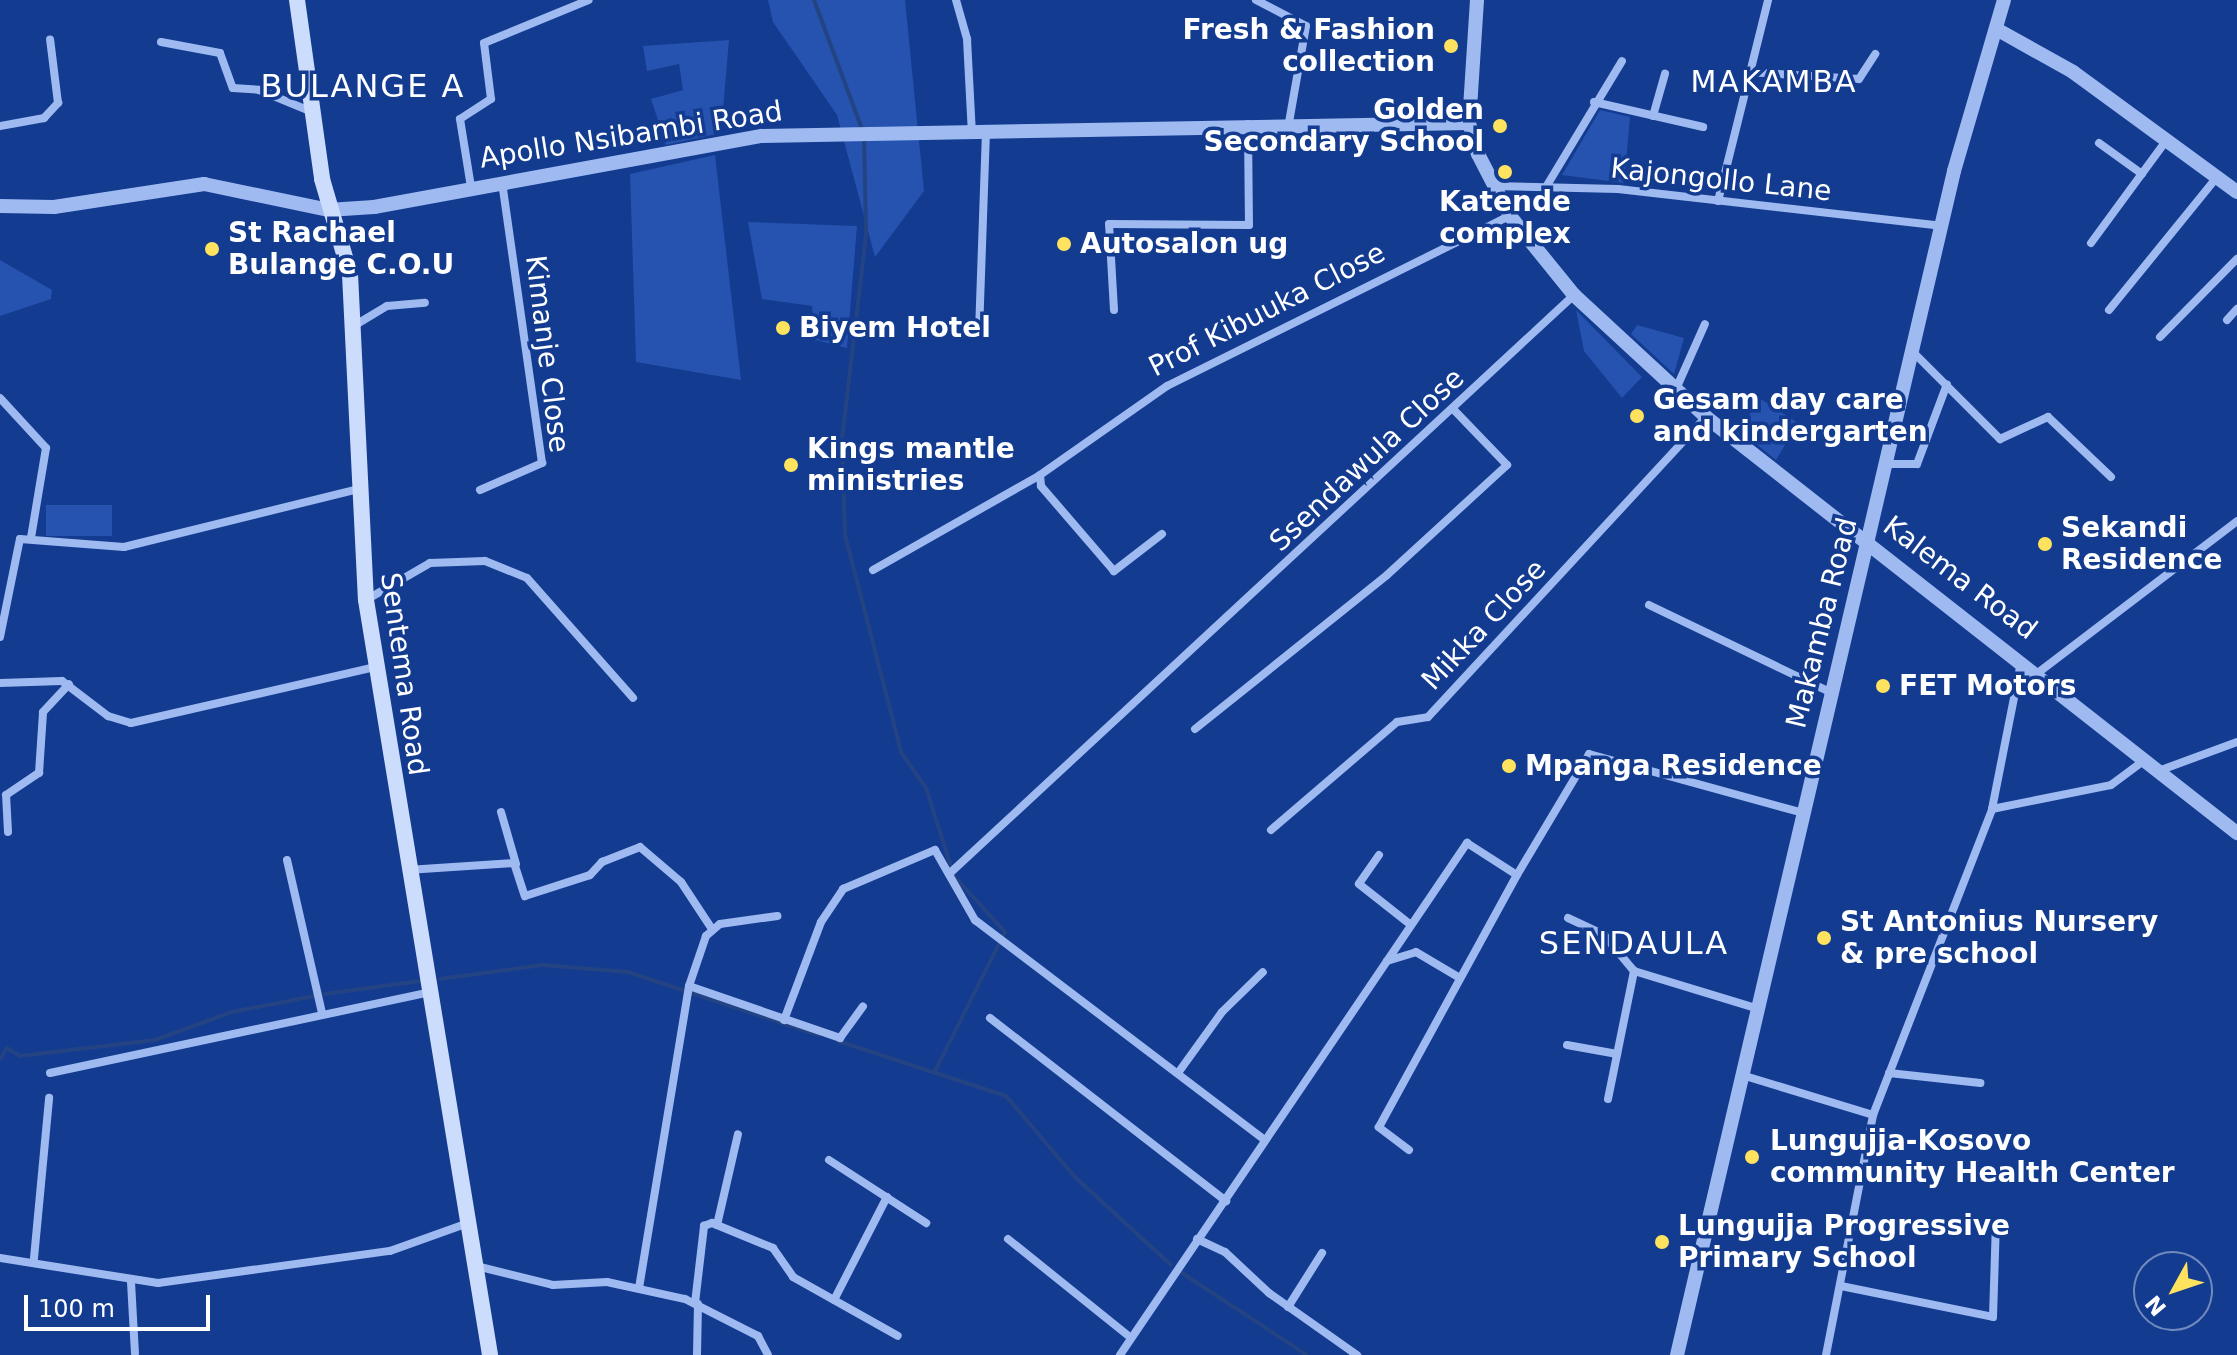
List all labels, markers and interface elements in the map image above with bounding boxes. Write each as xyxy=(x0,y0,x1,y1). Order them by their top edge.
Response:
place label: Fresh & Fashion collection xyxy=(1183,13,1435,79)
marker: Fresh & Fashion collection xyxy=(1442,37,1460,55)
district label: MAKAMBA xyxy=(1690,64,1858,100)
district label: BULANGE A xyxy=(261,67,465,105)
place label: Golden Secondary School xyxy=(1204,93,1484,159)
street label: Apollo Nsibambi Road xyxy=(477,94,785,176)
marker: Golden Secondary School xyxy=(1491,117,1509,135)
street label: Kajongollo Lane xyxy=(1609,152,1833,208)
marker: Katende complex xyxy=(1496,163,1514,181)
place label: Katende complex xyxy=(1439,185,1571,251)
place label: St Rachael Bulange C.O.U xyxy=(228,216,454,282)
place label: Autosalon ug xyxy=(1080,227,1288,261)
marker: Autosalon ug xyxy=(1055,235,1073,253)
street label: Prof Kibuuka Close xyxy=(1143,236,1391,384)
marker: St Rachael Bulange C.O.U xyxy=(203,240,221,258)
street label: Kimanje Close xyxy=(518,253,576,455)
place label: Biyem Hotel xyxy=(799,311,991,345)
marker: Biyem Hotel xyxy=(774,319,792,337)
street label: Ssendawula Close xyxy=(1263,361,1471,559)
place label: Gesam day care and kindergarten xyxy=(1653,383,1928,449)
marker: Gesam day care and kindergarten xyxy=(1628,407,1646,425)
place label: Kings mantle ministries xyxy=(807,432,1015,498)
marker: Kings mantle ministries xyxy=(782,456,800,474)
street label: Kalema Road xyxy=(1877,509,2043,647)
place label: Sekandi Residence xyxy=(2061,511,2222,577)
street label: Makamba Road xyxy=(1780,514,1864,732)
marker: Sekandi Residence xyxy=(2036,535,2054,553)
street label: Mikka Close xyxy=(1415,553,1553,697)
street label: Sentema Road xyxy=(373,570,435,778)
place label: FET Motors xyxy=(1899,669,2076,703)
marker: FET Motors xyxy=(1874,677,1892,695)
place label: Mpanga Residence xyxy=(1525,749,1822,783)
marker: Mpanga Residence xyxy=(1500,757,1518,775)
place label: St Antonius Nursery & pre school xyxy=(1840,905,2158,971)
district label: SENDAULA xyxy=(1539,924,1729,962)
marker: St Antonius Nursery & pre school xyxy=(1815,929,1833,947)
place label: Lungujja-Kosovo community Health Center xyxy=(1770,1124,2175,1190)
marker: Lungujja-Kosovo community Health Center xyxy=(1741,1146,1763,1168)
place label: Lungujja Progressive Primary School xyxy=(1678,1209,2010,1275)
marker: Lungujja Progressive Primary School xyxy=(1653,1233,1671,1251)
north arrow xyxy=(2133,1251,2213,1331)
scale bar xyxy=(28,1279,214,1329)
text: N xyxy=(2140,1290,2171,1321)
text: 100 m xyxy=(38,1295,115,1323)

